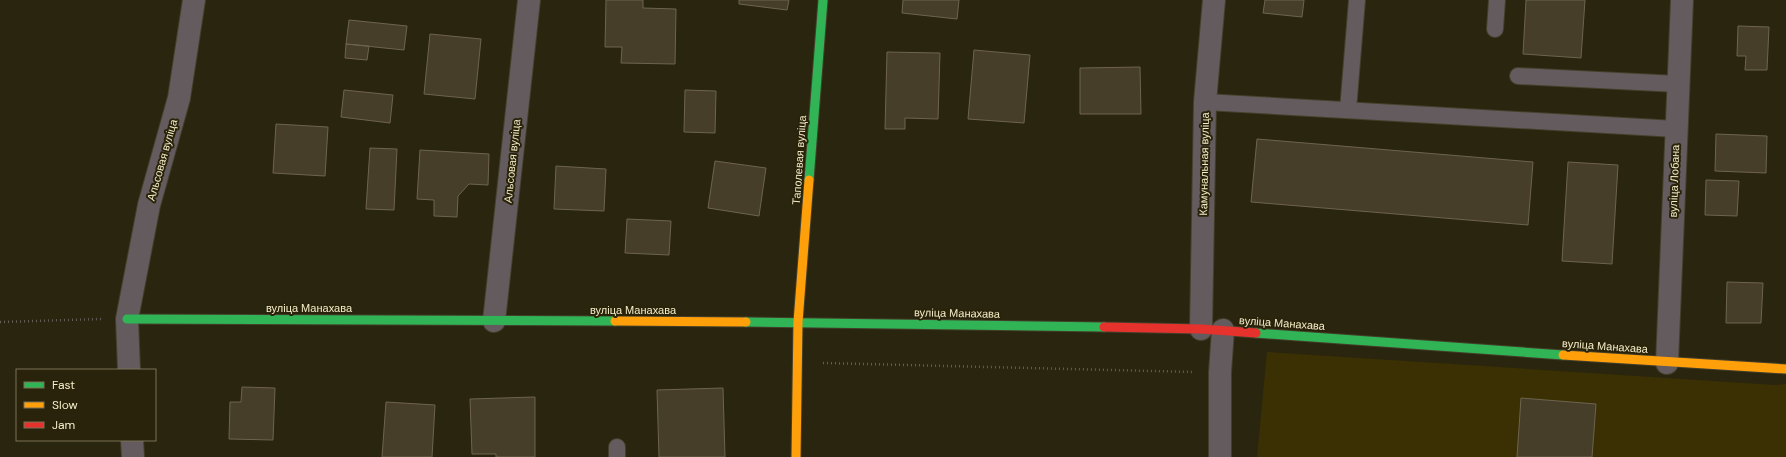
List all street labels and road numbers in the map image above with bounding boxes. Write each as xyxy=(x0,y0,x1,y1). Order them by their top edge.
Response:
street label: Камунальная вуліца xyxy=(1196,111,1212,216)
street label: Таполевая вуліца xyxy=(789,114,809,205)
street label: Альсовая вуліца xyxy=(144,117,181,202)
street label: Альсовая вуліца xyxy=(501,118,523,204)
street label: вуліца Лобана xyxy=(1666,144,1682,218)
street label: вуліца Манахава xyxy=(266,301,353,315)
street label: вуліца Манахава xyxy=(590,303,677,317)
street label: вуліца Манахава xyxy=(914,305,1001,321)
street label: вуліца Манахава xyxy=(1239,313,1326,333)
street label: вуліца Манахава xyxy=(1562,336,1649,356)

